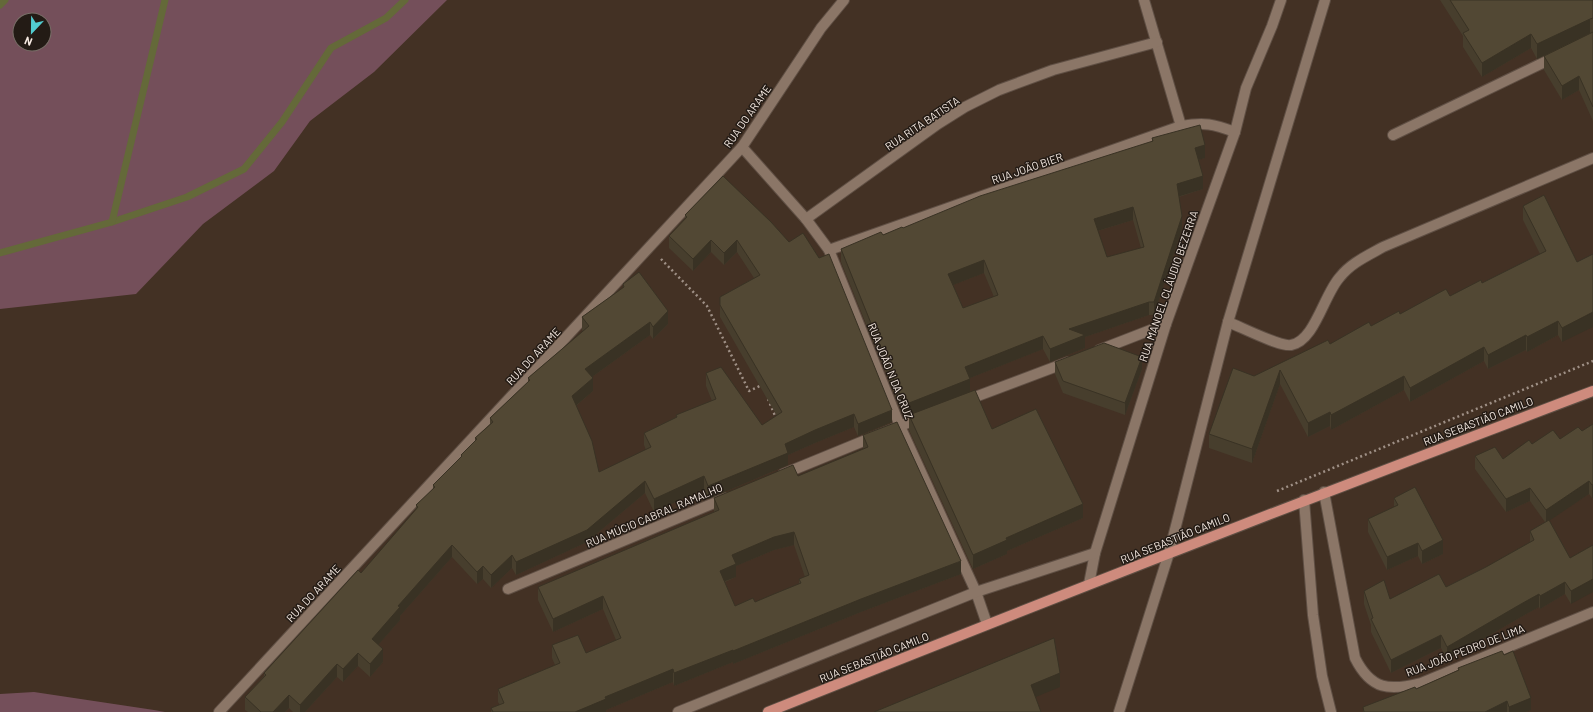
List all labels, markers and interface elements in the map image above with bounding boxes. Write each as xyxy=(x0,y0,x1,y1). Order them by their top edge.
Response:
north arrow xyxy=(12,12,52,52)
text: N xyxy=(22,34,34,49)
street label: RUA DO ARAME xyxy=(721,82,774,150)
street label: RUA RITA BATISTA xyxy=(882,93,962,153)
street label: RUA JOÃO BIER xyxy=(990,150,1065,186)
street label: RUA MANOEL CLÁUDIO BEZERRA xyxy=(1136,208,1200,363)
street label: RUA JOÃO N DA CRUZ xyxy=(866,321,916,421)
street label: RUA DO ARAME xyxy=(503,324,563,387)
street label: RUA SEBASTIÃO CAMILO xyxy=(1421,394,1535,448)
street label: RUA MÚCIO CABRAL RAMALHO xyxy=(584,480,724,550)
street label: RUA SEBASTIÃO CAMILO xyxy=(1118,510,1232,566)
street label: RUA DO ARAME xyxy=(283,561,343,624)
street label: RUA JOÃO PEDRO DE LIMA xyxy=(1404,621,1527,679)
street label: RUA SEBASTIÃO CAMILO xyxy=(817,629,931,685)

